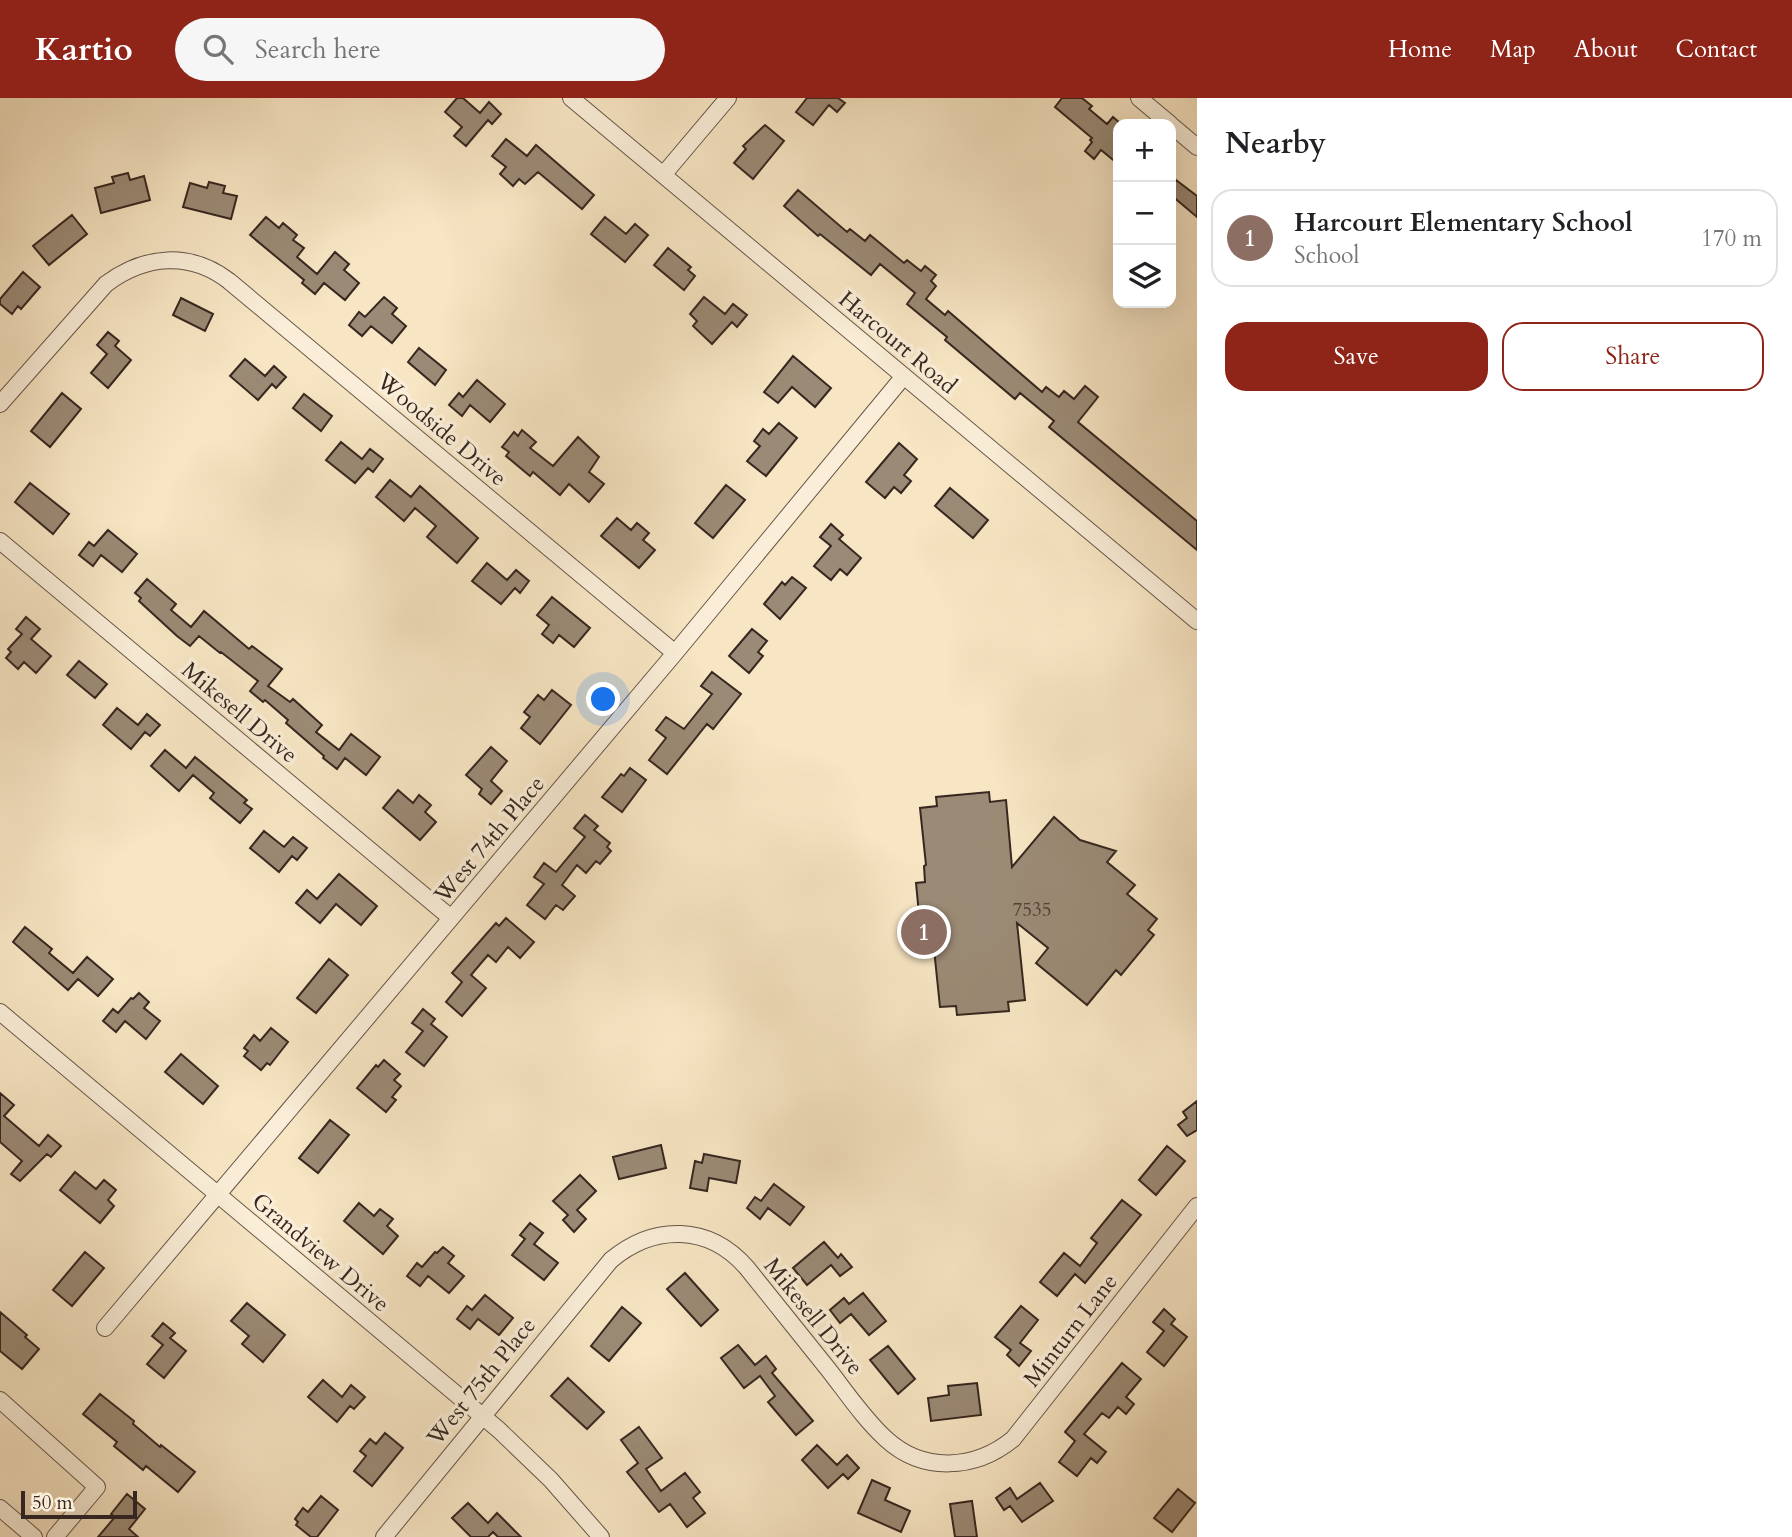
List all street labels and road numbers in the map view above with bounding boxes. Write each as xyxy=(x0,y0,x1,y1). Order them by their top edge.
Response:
street label: Harcourt Road xyxy=(832,284,964,401)
street label: Woodside Drive xyxy=(369,365,513,493)
street label: Mikesell Drive xyxy=(175,655,304,770)
street label: West 74th Place xyxy=(426,769,552,910)
street label: Grandview Drive xyxy=(245,1186,396,1319)
street label: Mikesell Drive xyxy=(757,1251,871,1381)
street label: Minturn Lane xyxy=(1016,1267,1125,1393)
street label: West 75th Place xyxy=(419,1311,543,1453)

